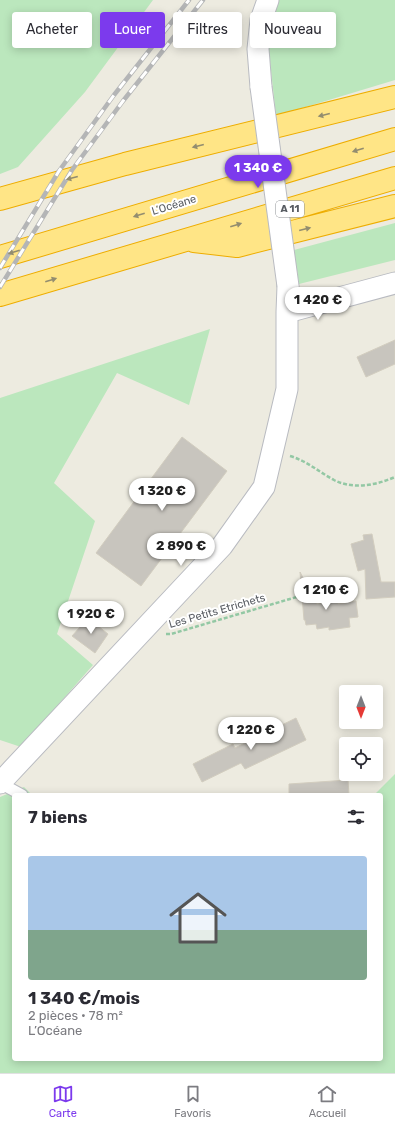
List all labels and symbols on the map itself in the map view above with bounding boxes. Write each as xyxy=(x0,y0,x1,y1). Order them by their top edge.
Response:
one-way arrow xyxy=(318,112,330,118)
one-way arrow xyxy=(191,143,203,149)
one-way arrow xyxy=(351,147,363,153)
pin: 1 340 € xyxy=(221,155,295,189)
one-way arrow xyxy=(65,175,77,181)
street label: L’Océane xyxy=(150,192,198,218)
road number: A 11 xyxy=(276,201,304,217)
one-way arrow xyxy=(133,212,145,218)
one-way arrow xyxy=(230,222,242,228)
one-way arrow xyxy=(299,226,311,232)
one-way arrow xyxy=(8,249,20,255)
one-way arrow xyxy=(45,277,57,283)
pin: 1 420 € xyxy=(281,287,355,321)
pin: 1 320 € xyxy=(125,478,199,512)
pin: 2 890 € xyxy=(144,533,218,567)
pin: 1 210 € xyxy=(289,577,363,611)
street label: Les Petits Etrichets xyxy=(167,591,267,631)
pin: 1 920 € xyxy=(54,601,128,635)
north arrow xyxy=(339,685,383,729)
pin: 1 220 € xyxy=(214,717,288,751)

